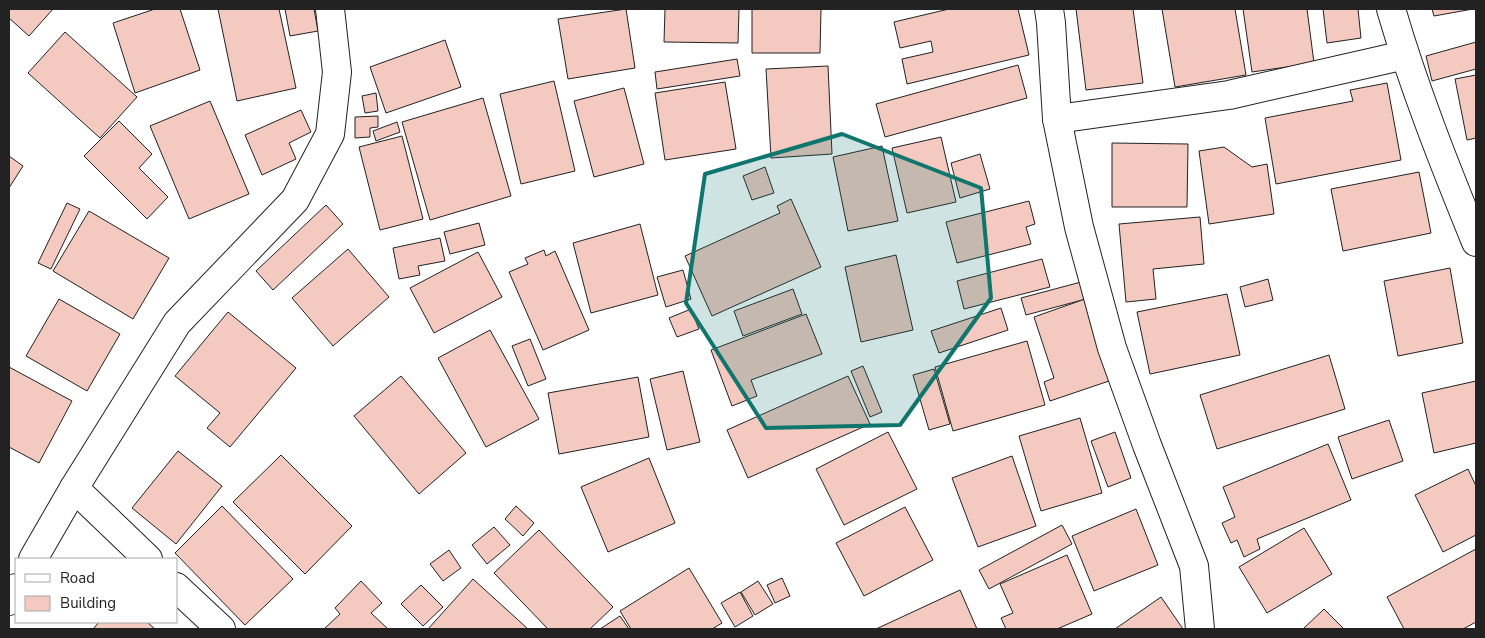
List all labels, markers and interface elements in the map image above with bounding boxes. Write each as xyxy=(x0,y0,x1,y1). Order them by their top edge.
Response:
legend xyxy=(15,558,178,623)
text: Road xyxy=(60,568,95,588)
text: Building xyxy=(60,593,116,613)

